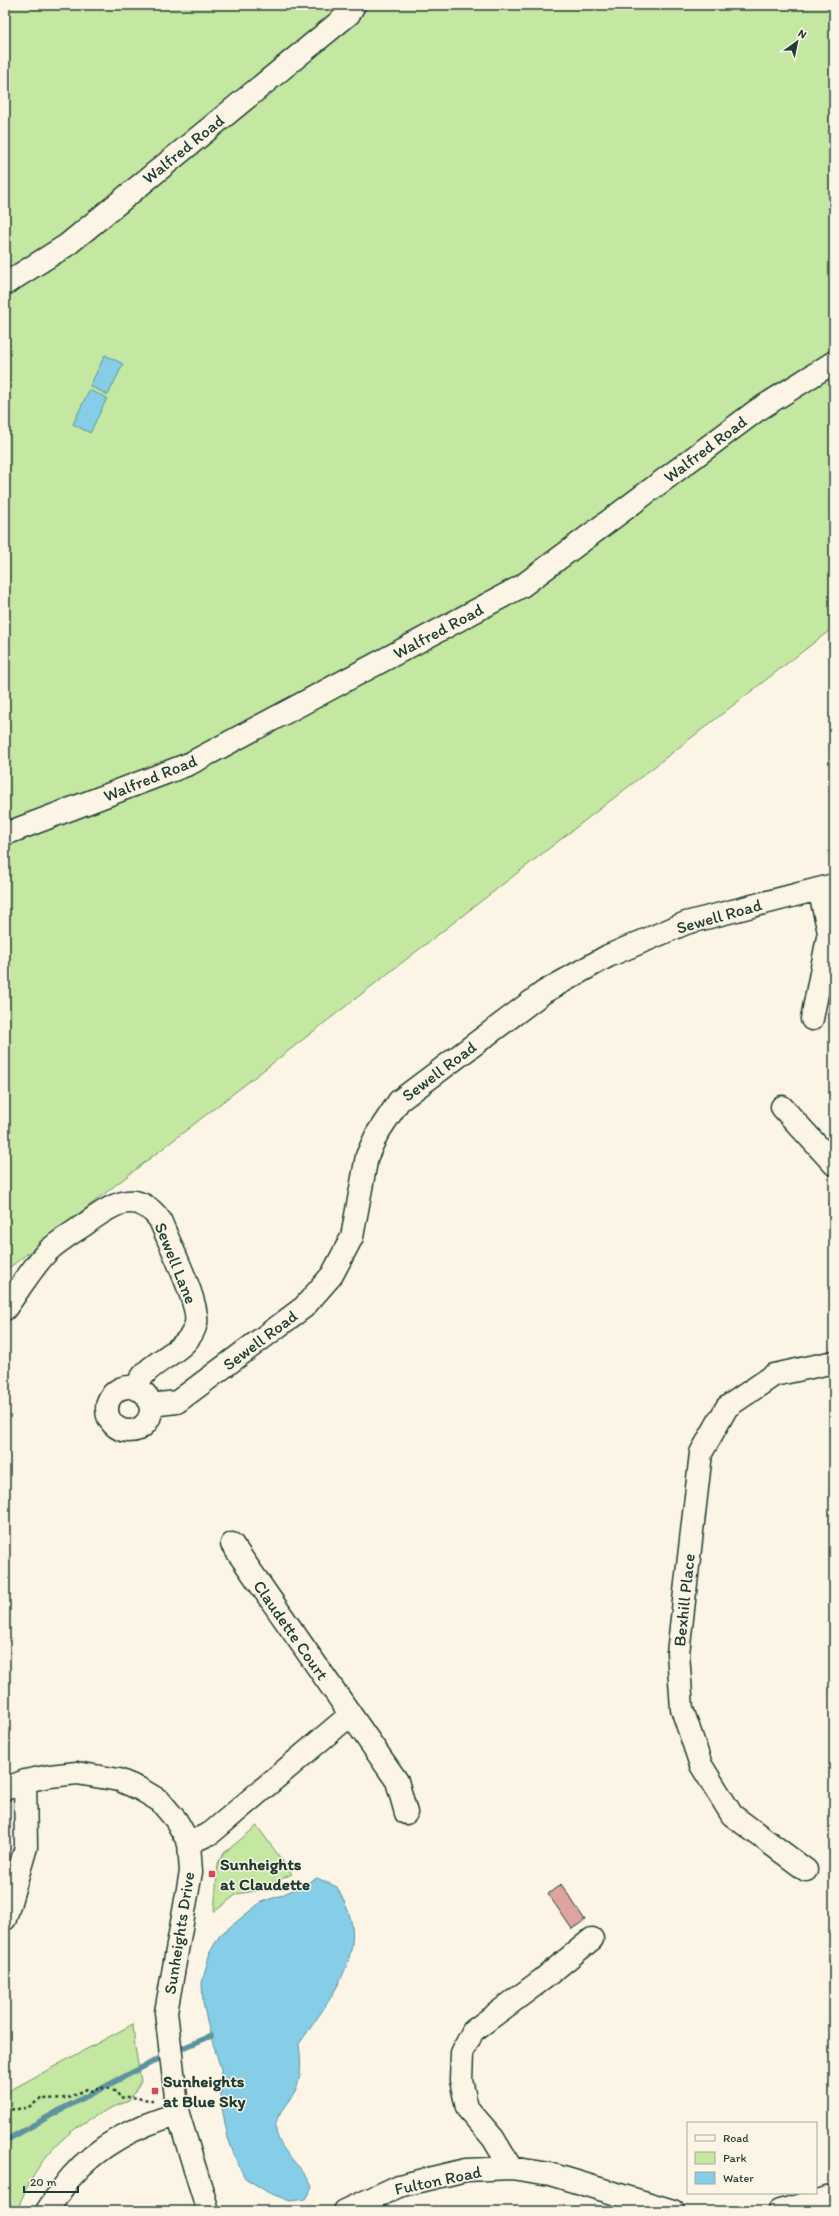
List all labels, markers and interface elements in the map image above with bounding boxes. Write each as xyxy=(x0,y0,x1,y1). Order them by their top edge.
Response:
north arrow xyxy=(777,22,817,62)
text: N xyxy=(796,27,809,42)
street label: Walfred Road xyxy=(138,110,228,188)
street label: Walfred Road xyxy=(659,411,751,487)
street label: Walfred Road xyxy=(390,599,486,663)
street label: Walfred Road xyxy=(100,750,200,806)
street label: Sewell Road xyxy=(674,894,765,938)
street label: Sewell Road xyxy=(398,1036,481,1105)
street label: Sewell Lane xyxy=(151,1219,201,1307)
street label: Sewell Road xyxy=(219,1305,302,1374)
street label: Bexhill Place xyxy=(669,1552,699,1648)
street label: Claudette Court xyxy=(249,1576,333,1684)
place label: Sunheights at Claudette xyxy=(220,1854,310,1894)
marker: Sunheights at Claudette xyxy=(207,1869,217,1879)
street label: Sunheights Drive xyxy=(159,1870,199,1996)
place label: Sunheights at Blue Sky xyxy=(163,2071,246,2112)
marker: Sunheights at Blue Sky xyxy=(150,2086,160,2096)
legend xyxy=(687,2122,817,2194)
text: Road xyxy=(723,2131,749,2145)
text: Park xyxy=(723,2151,747,2165)
street label: Fulton Road xyxy=(393,2161,484,2199)
scale bar xyxy=(24,2168,78,2194)
text: Water xyxy=(723,2171,754,2185)
text: 20 m xyxy=(30,2175,57,2189)

